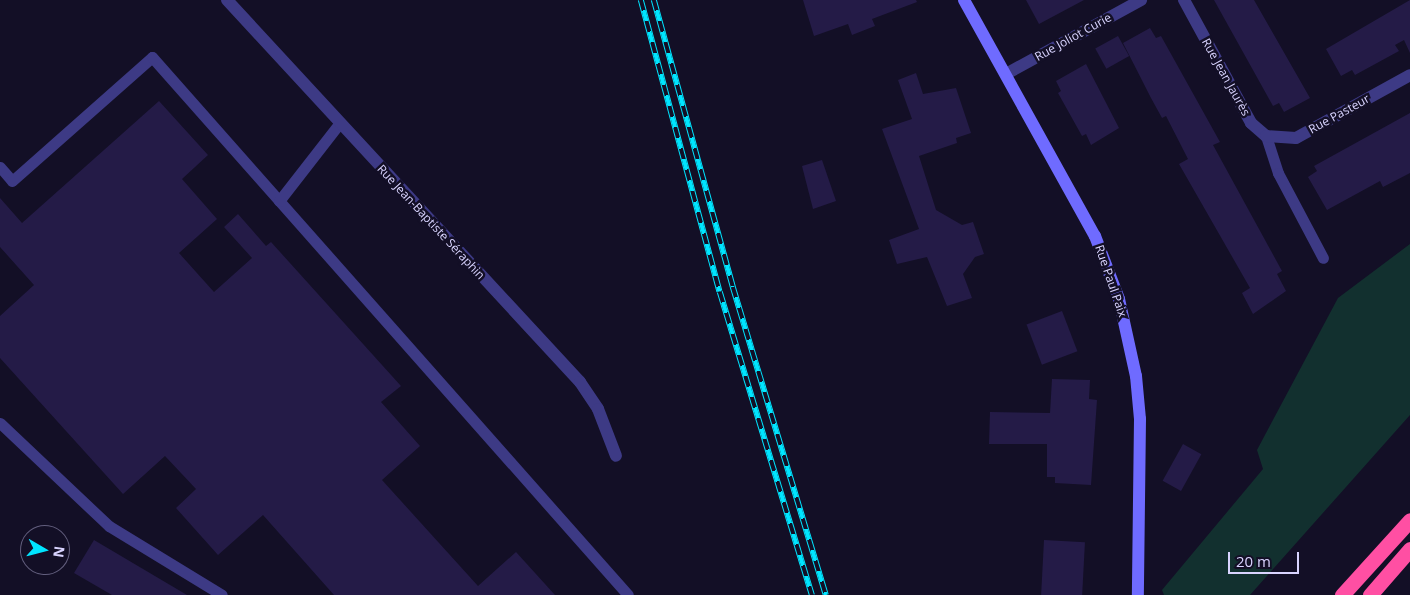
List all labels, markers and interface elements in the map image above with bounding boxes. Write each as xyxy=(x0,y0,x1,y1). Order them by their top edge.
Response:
street label: Rue Joliot Curie xyxy=(1032,10,1114,64)
street label: Rue Jean Jaurès xyxy=(1199,36,1253,118)
street label: Rue Pasteur xyxy=(1306,91,1372,137)
street label: Rue Jean-Baptiste Séraphin xyxy=(374,162,488,282)
street label: Rue Paul Paix xyxy=(1092,243,1130,319)
north arrow xyxy=(20,525,70,575)
scale bar xyxy=(1230,542,1301,574)
text: N xyxy=(49,545,70,559)
text: 20 m xyxy=(1236,551,1271,571)

